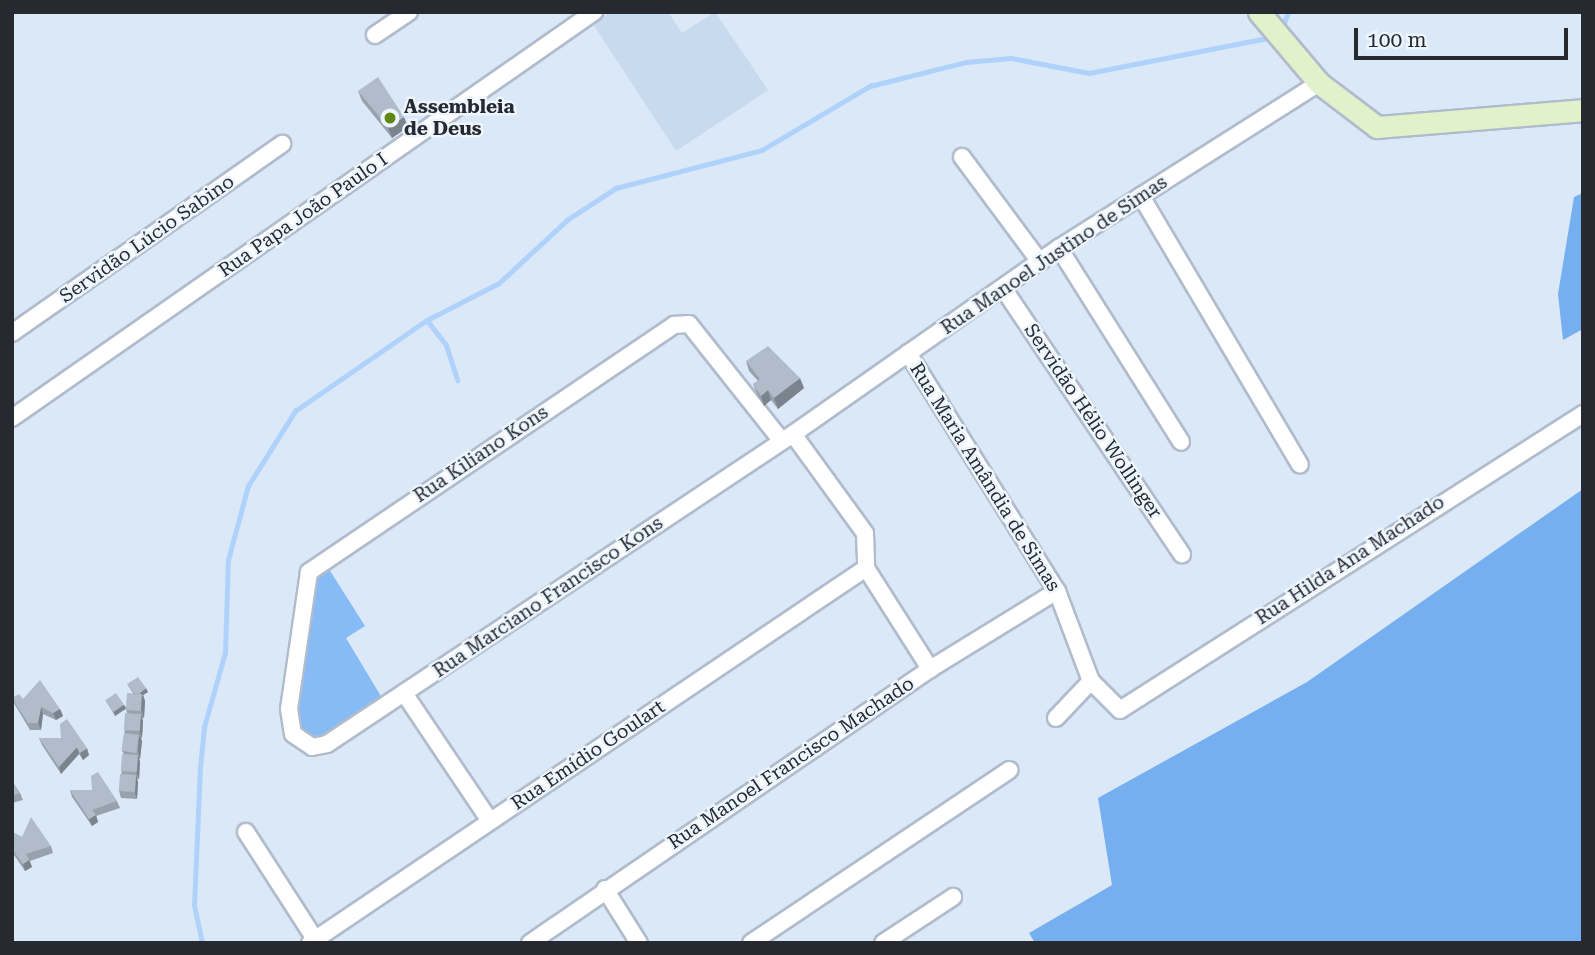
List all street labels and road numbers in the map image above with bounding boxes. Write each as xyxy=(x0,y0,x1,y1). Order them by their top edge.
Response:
street label: Rua Papa João Paulo I xyxy=(214,148,392,282)
street label: Servidão Lúcio Sabino xyxy=(55,170,239,308)
street label: Rua Manoel Justino de Simas xyxy=(937,171,1171,339)
street label: Servidão Hélio Wollinger xyxy=(1019,319,1167,523)
street label: Rua Maria Amândia de Simas xyxy=(905,358,1065,596)
street label: Rua Kiliano Kons xyxy=(410,401,552,507)
street label: Rua Hilda Ana Machado xyxy=(1251,490,1449,630)
street label: Rua Marciano Francisco Kons xyxy=(429,512,667,682)
street label: Rua Manoel Francisco Machado xyxy=(664,672,918,854)
street label: Rua Emídio Goulart xyxy=(507,695,669,815)

